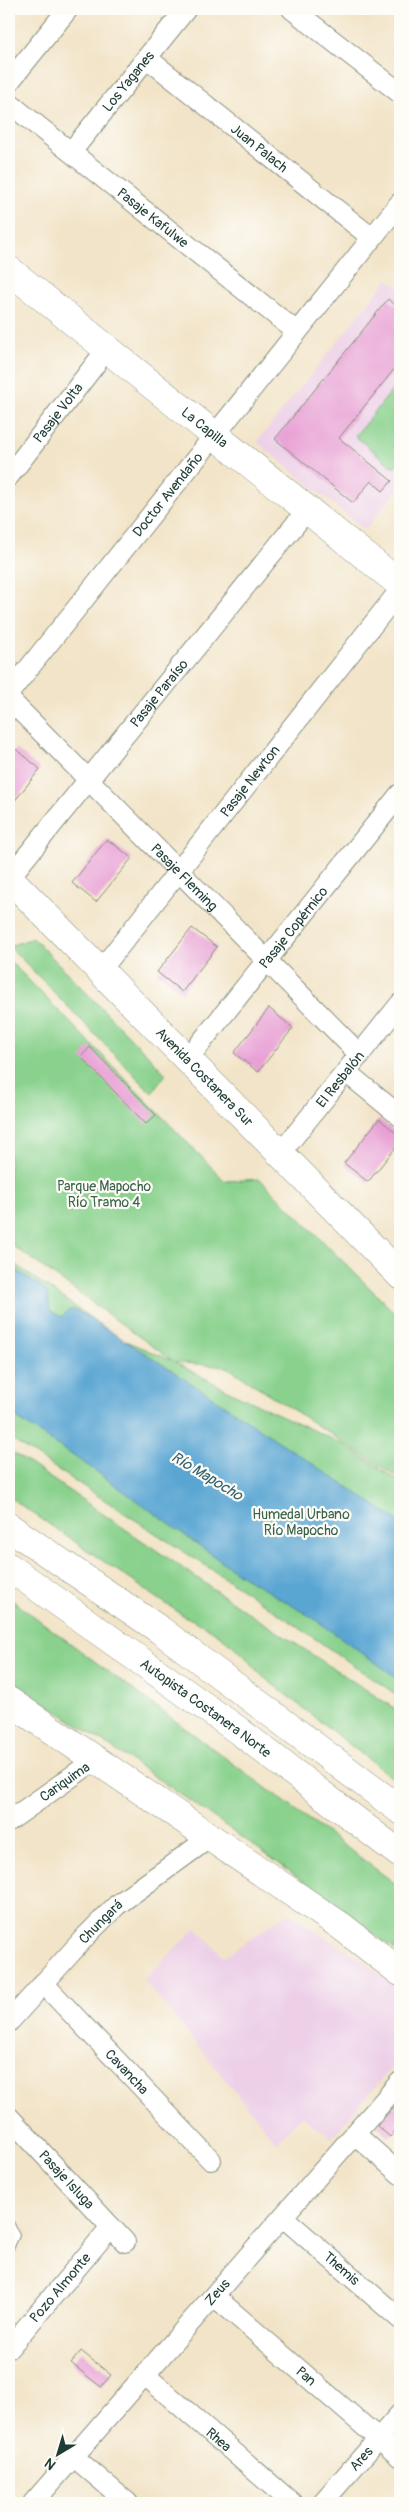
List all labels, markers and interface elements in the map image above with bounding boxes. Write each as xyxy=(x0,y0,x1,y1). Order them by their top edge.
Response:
street label: Los Yaganes xyxy=(99,47,158,115)
street label: Juan Palach xyxy=(227,120,291,176)
street label: Pasaje Kafulwe xyxy=(114,184,192,252)
street label: Pasaje Volta xyxy=(30,380,87,446)
street label: La Capilla xyxy=(178,404,231,451)
street label: Doctor Avendaño xyxy=(129,449,207,540)
street label: Pasaje Paraíso xyxy=(127,656,192,731)
street label: Pasaje Newton xyxy=(217,742,284,820)
street label: Pasaje Fleming xyxy=(147,840,221,915)
street label: Pasaje Copérnico xyxy=(256,883,332,972)
street label: Avenida Costanera Sur xyxy=(152,1024,257,1130)
street label: El Resbalón xyxy=(313,1048,368,1111)
park label: Parque Mapocho Río Tramo 4 xyxy=(57,1178,152,1211)
water label: Río Mapocho xyxy=(168,1448,247,1506)
park label: Humedal Urbano Río Mapocho xyxy=(252,1506,350,1539)
street label: Autopista Costanera Norte xyxy=(137,1655,274,1761)
street label: Cariquima xyxy=(36,1759,93,1806)
street label: Chungará xyxy=(75,1896,126,1947)
street label: Cavancha xyxy=(101,2046,152,2098)
street label: Pasaje Isluga xyxy=(35,2147,98,2212)
street label: Themis xyxy=(320,2248,364,2289)
street label: Pozo Almonte xyxy=(26,2250,94,2326)
street label: Zeus xyxy=(201,2275,234,2309)
street label: Pan xyxy=(292,2363,320,2390)
street label: Rhea xyxy=(202,2424,235,2455)
north arrow xyxy=(32,2430,82,2480)
street label: Ares xyxy=(346,2443,377,2475)
text: N xyxy=(41,2454,59,2473)

